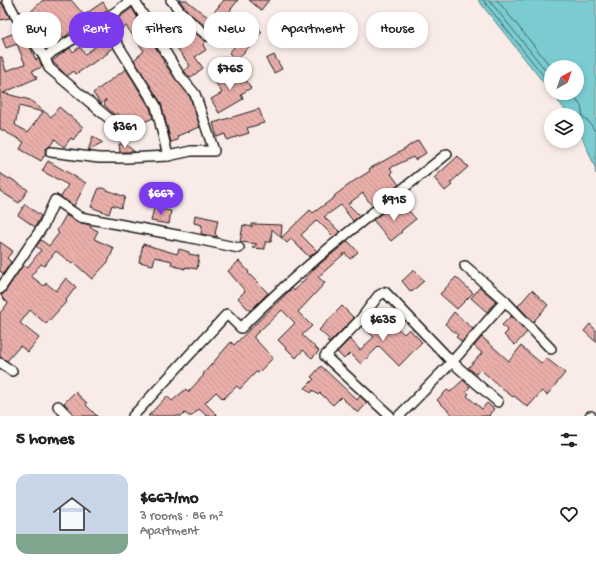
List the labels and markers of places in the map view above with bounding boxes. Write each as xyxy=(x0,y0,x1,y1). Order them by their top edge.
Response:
pin: $765 xyxy=(206,57,254,91)
pin: $361 xyxy=(101,115,149,149)
pin: $667 xyxy=(137,182,185,216)
pin: $915 xyxy=(370,188,418,222)
pin: $635 xyxy=(359,308,407,342)

